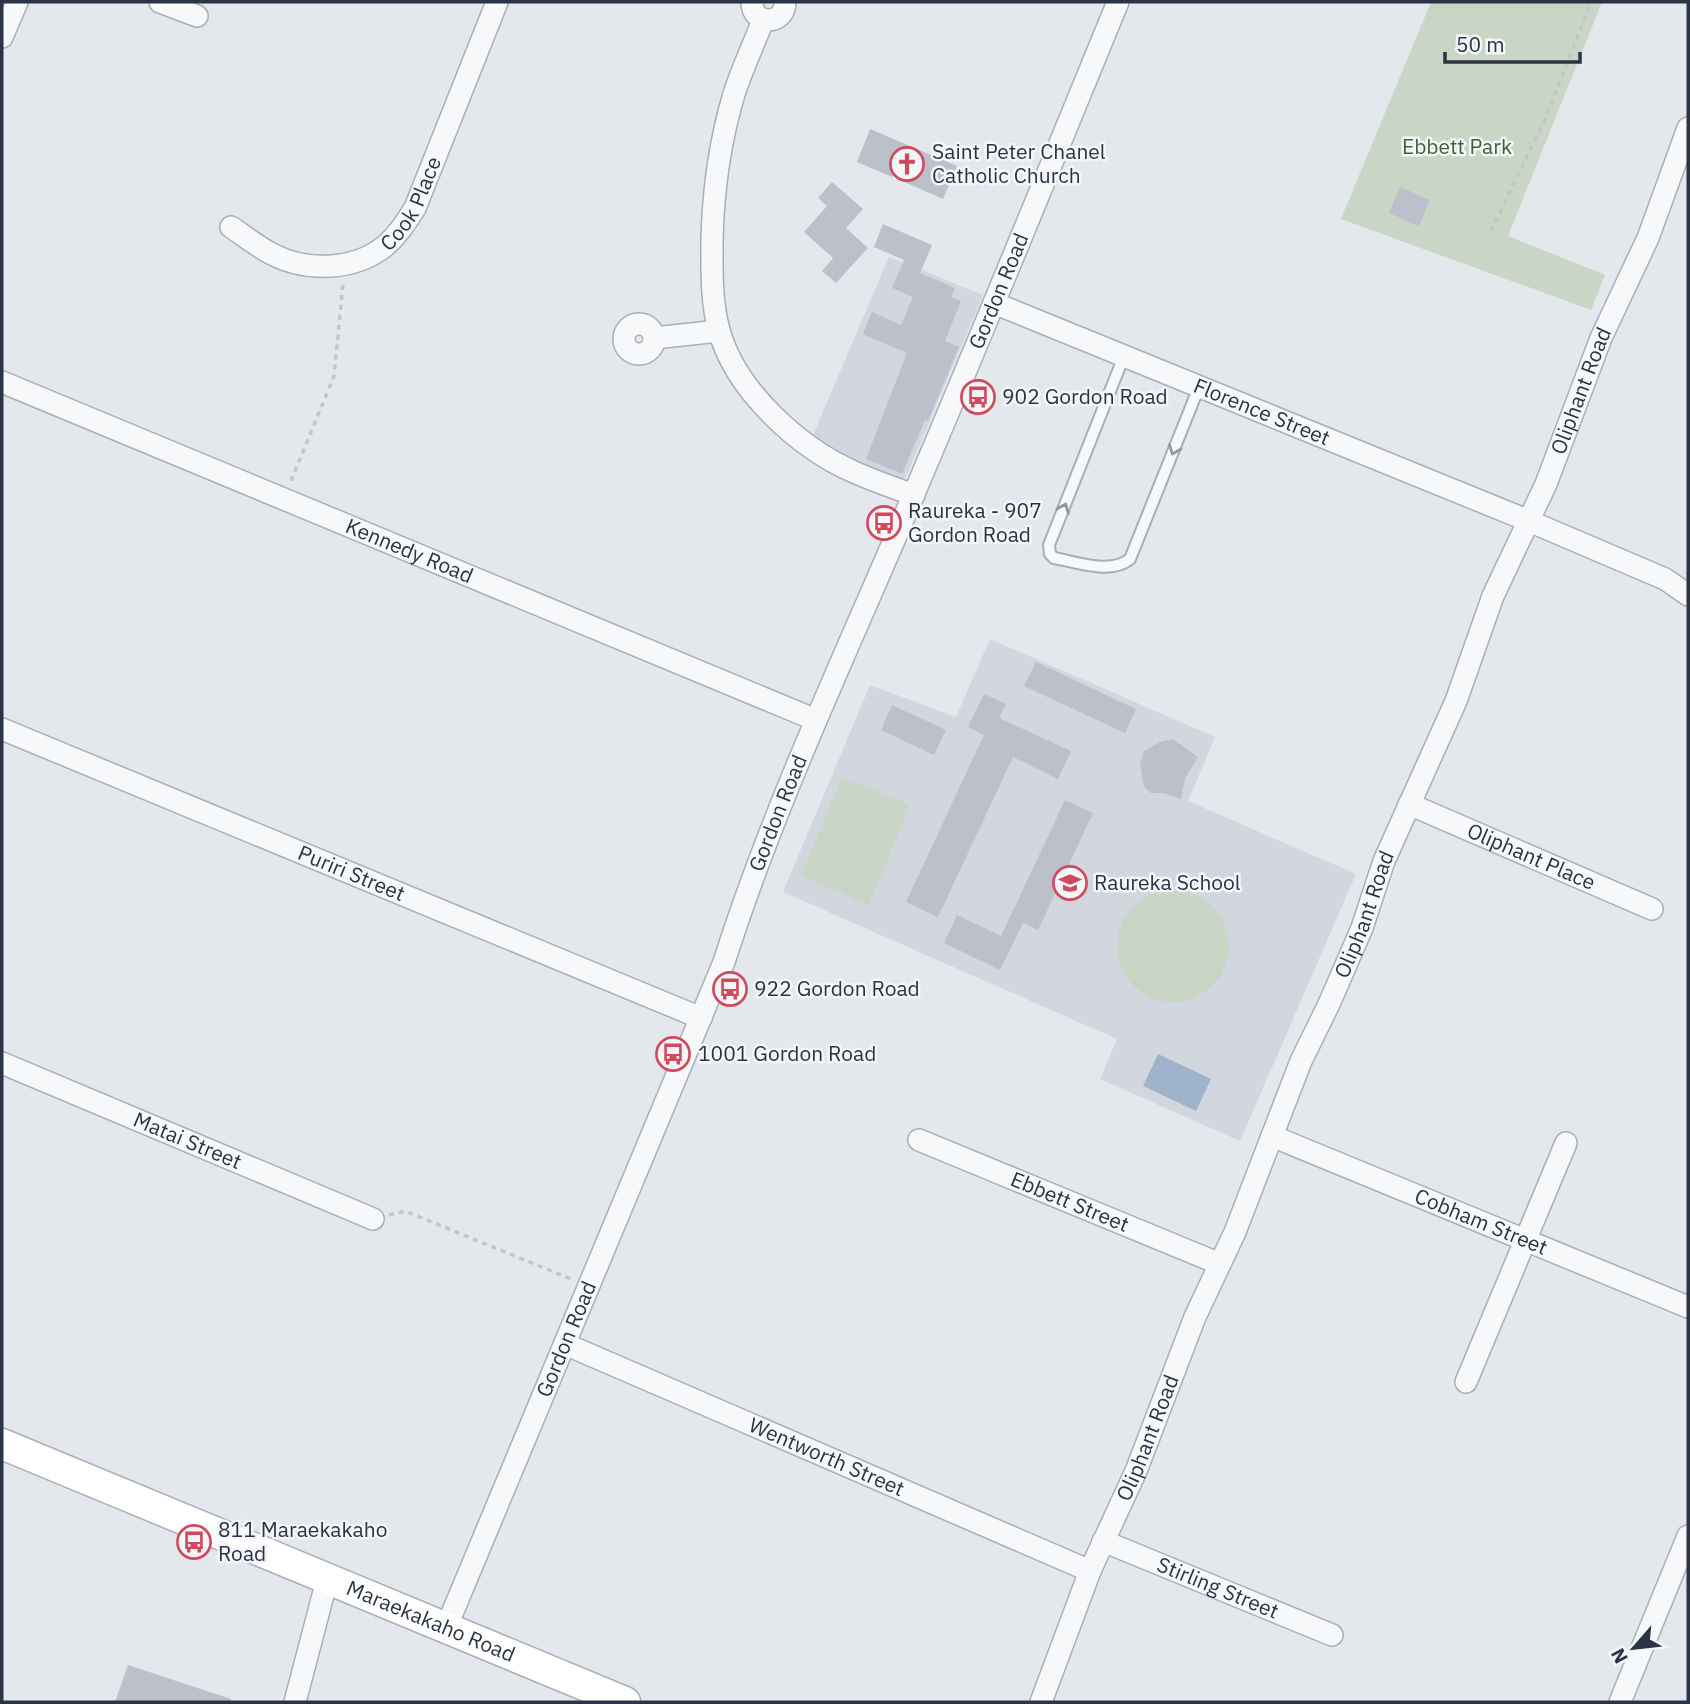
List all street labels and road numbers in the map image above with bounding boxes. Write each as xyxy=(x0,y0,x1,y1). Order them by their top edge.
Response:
street label: Cook Place xyxy=(374,152,447,257)
street label: Gordon Road xyxy=(962,228,1035,353)
street label: Oliphant Road xyxy=(1543,322,1617,458)
street label: Florence Street xyxy=(1190,371,1334,451)
street label: Kennedy Road xyxy=(342,511,478,589)
street label: Gordon Road xyxy=(742,750,813,875)
street label: Oliphant Place xyxy=(1463,816,1600,896)
street label: Puriri Street xyxy=(294,838,409,907)
street label: Oliphant Road xyxy=(1327,846,1400,982)
street label: Matai Street xyxy=(129,1105,246,1175)
street label: Ebbett Street xyxy=(1007,1164,1133,1238)
street label: Cobham Street xyxy=(1411,1181,1552,1261)
street label: Gordon Road xyxy=(529,1277,602,1401)
street label: Oliphant Road xyxy=(1109,1370,1185,1505)
street label: Wentworth Street xyxy=(745,1410,909,1502)
street label: Stirling Street xyxy=(1153,1550,1283,1625)
street label: Maraekakaho Road xyxy=(343,1573,520,1668)

